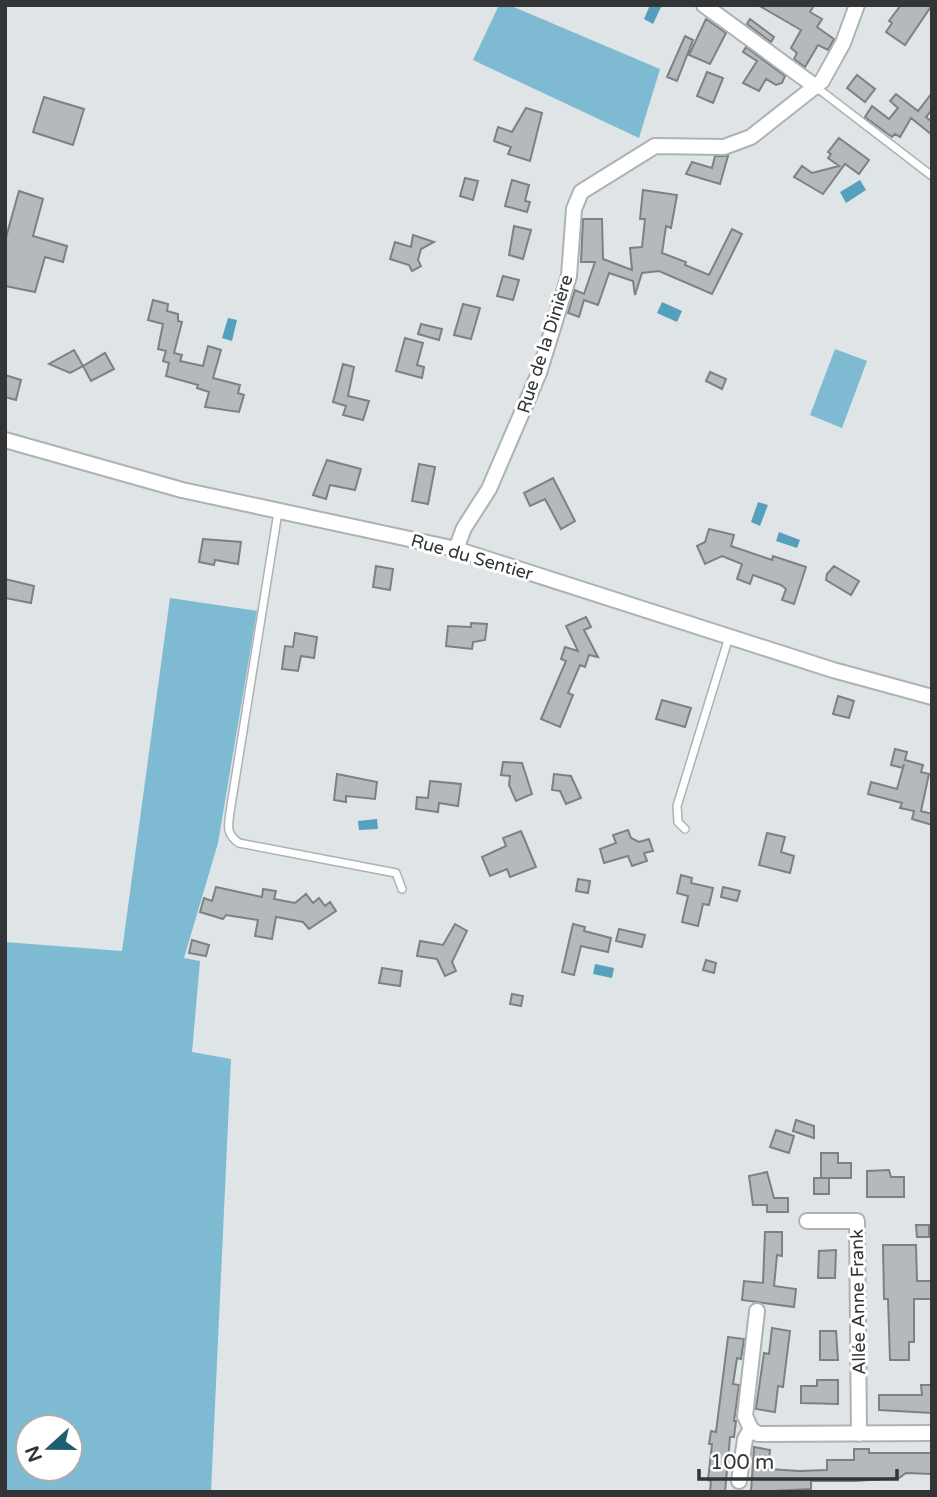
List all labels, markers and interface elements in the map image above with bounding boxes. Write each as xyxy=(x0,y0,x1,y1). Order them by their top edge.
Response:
street label: Rue de la Dinière xyxy=(512,272,578,416)
street label: Rue du Sentier xyxy=(408,529,536,585)
street label: Allée Anne Frank xyxy=(846,1229,870,1375)
north arrow xyxy=(14,1413,84,1483)
scale bar xyxy=(699,1438,897,1482)
text: N xyxy=(21,1443,47,1465)
text: 100 m xyxy=(710,1450,774,1475)

